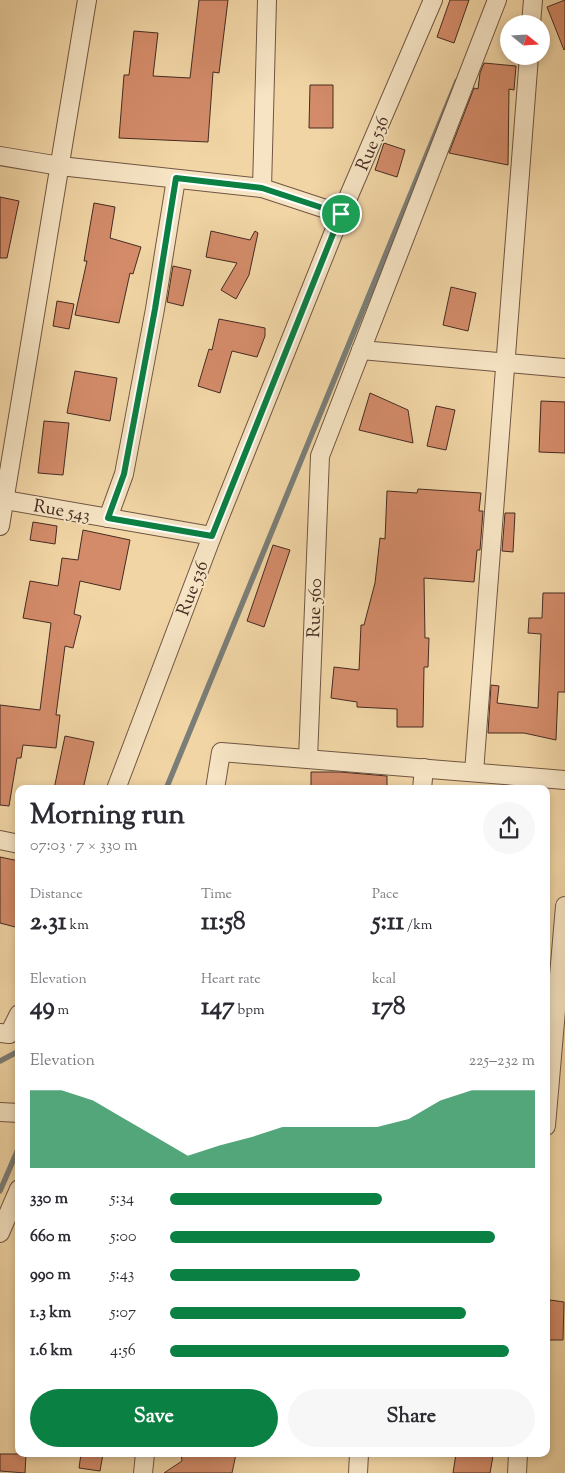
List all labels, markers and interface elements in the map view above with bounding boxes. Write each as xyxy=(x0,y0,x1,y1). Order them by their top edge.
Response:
north arrow xyxy=(500,15,550,65)
map controls xyxy=(500,15,550,65)
street label: Rue 536 xyxy=(351,112,397,175)
pin xyxy=(320,193,362,235)
icon: arrive xyxy=(327,200,355,228)
street label: Rue 543 xyxy=(31,494,92,530)
street label: Rue 536 xyxy=(171,557,216,620)
street label: Rue 560 xyxy=(302,578,330,638)
text: Morning run xyxy=(30,796,185,836)
button: share xyxy=(483,802,535,854)
text: 07:03 · 7 × 330 m xyxy=(30,835,137,858)
text: Distance xyxy=(30,885,83,905)
text: Time xyxy=(201,885,232,905)
text: Pace xyxy=(372,885,399,905)
text: 2.31 xyxy=(30,905,67,941)
text: 11:58 xyxy=(201,905,246,941)
text: 5:11 xyxy=(372,905,404,941)
text: km xyxy=(67,916,89,936)
text: /km xyxy=(404,916,432,936)
text: Elevation xyxy=(30,970,87,990)
text: Heart rate xyxy=(201,970,261,990)
text: kcal xyxy=(372,970,396,990)
text: 49 xyxy=(30,990,55,1026)
text: 147 xyxy=(201,990,235,1026)
text: 178 xyxy=(372,990,406,1026)
text: m xyxy=(55,1001,69,1021)
text: bpm xyxy=(235,1001,265,1021)
text: Elevation xyxy=(30,1050,95,1073)
text: 225–232 m xyxy=(469,1050,535,1073)
text: 330 m xyxy=(30,1188,68,1211)
text: 5:34 xyxy=(110,1188,134,1211)
text: 660 m xyxy=(30,1226,71,1249)
text: 5:00 xyxy=(110,1226,136,1249)
text: 990 m xyxy=(30,1264,71,1287)
text: 5:43 xyxy=(110,1264,134,1287)
text: 1.3 km xyxy=(30,1302,71,1325)
text: 5:07 xyxy=(110,1302,136,1325)
text: 1.6 km xyxy=(30,1340,72,1363)
text: 4:56 xyxy=(110,1340,136,1363)
button: Save xyxy=(30,1389,278,1447)
button: Share xyxy=(288,1389,535,1447)

